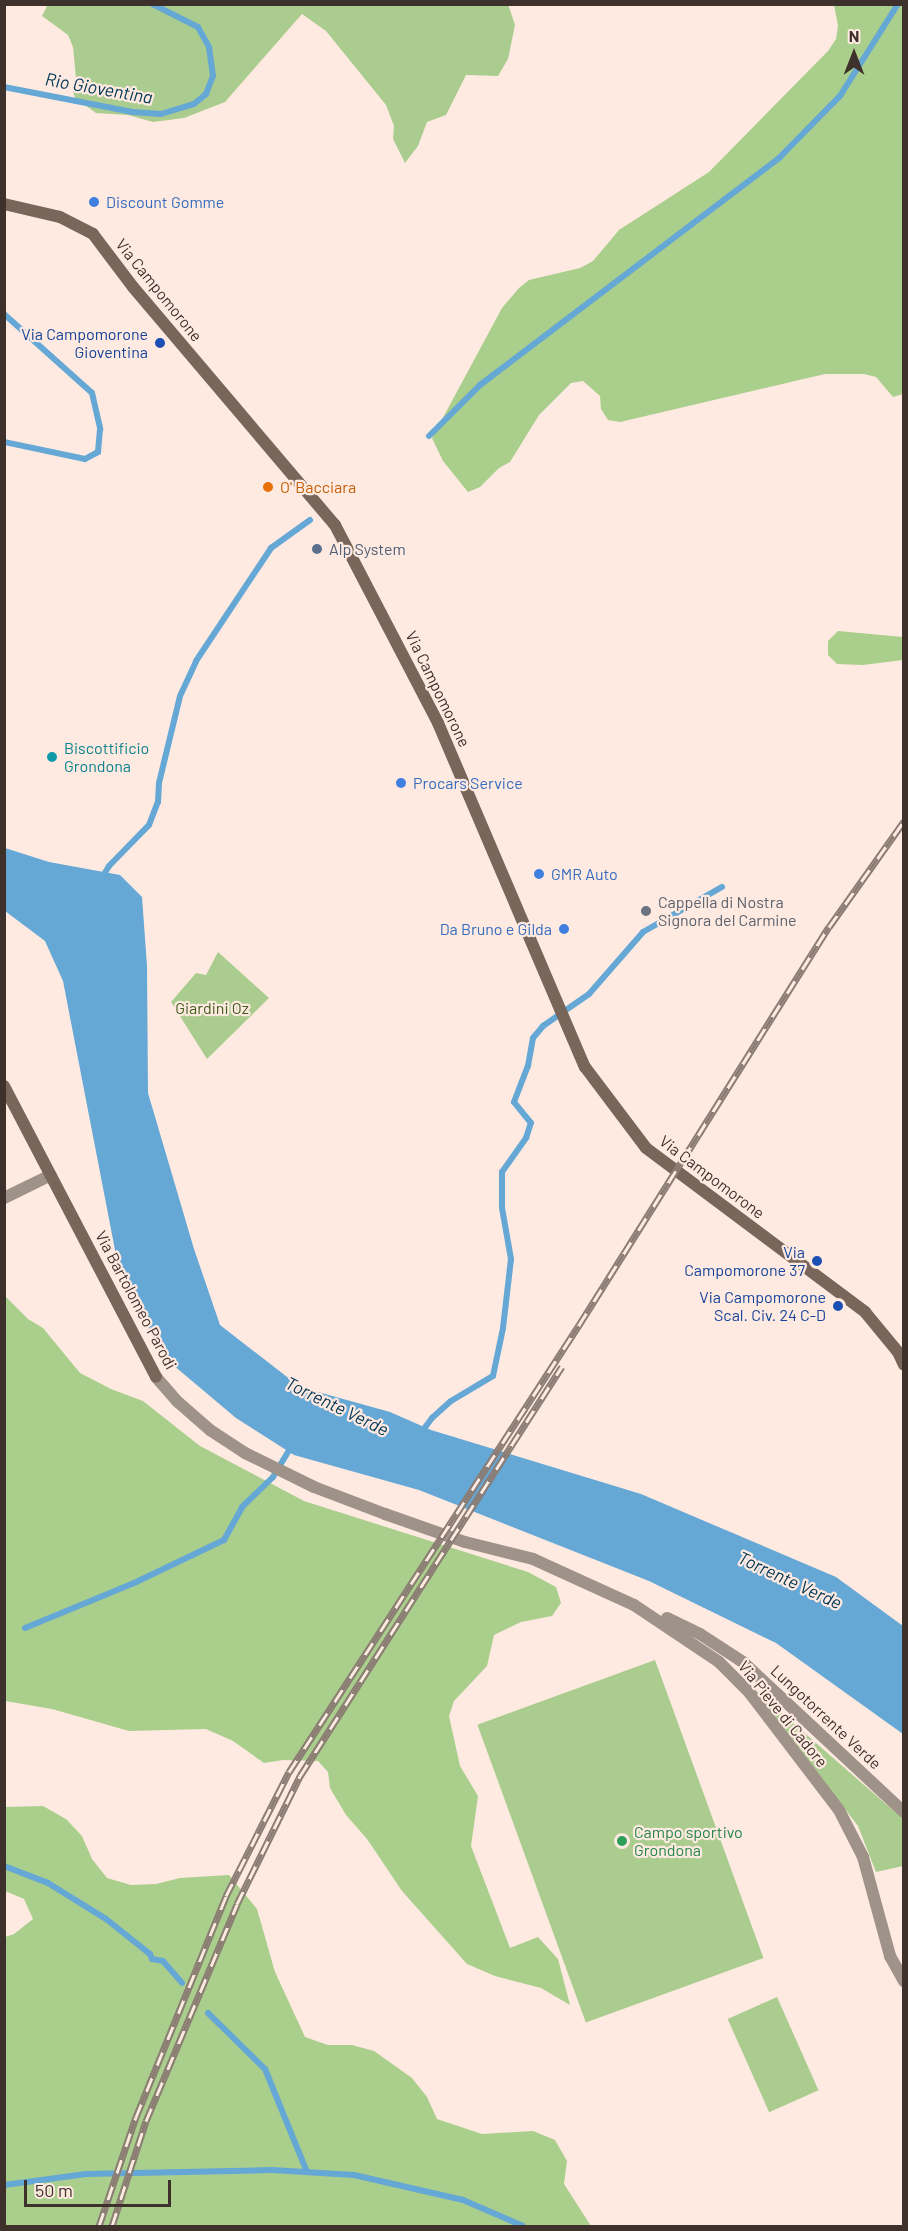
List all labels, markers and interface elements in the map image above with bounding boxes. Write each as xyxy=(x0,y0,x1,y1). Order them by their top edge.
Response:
north arrow xyxy=(824,24,884,84)
text: N xyxy=(849,26,859,45)
water label: Rio Gioventina xyxy=(43,68,155,108)
place label: Discount Gomme xyxy=(106,192,224,212)
marker: Discount Gomme xyxy=(87,195,101,209)
street label: Via Campomorone xyxy=(112,235,206,345)
place label: Via Campomorone Gioventina xyxy=(21,324,148,362)
marker: Via Campomorone Gioventina xyxy=(153,336,167,350)
place label: O' Bacciara xyxy=(280,477,356,497)
marker: O' Bacciara xyxy=(261,480,275,494)
place label: Alp System xyxy=(329,539,406,559)
marker: Alp System xyxy=(310,542,324,556)
street label: Via Campomorone xyxy=(402,628,474,750)
place label: Biscottificio Grondona xyxy=(64,738,149,776)
marker: Biscottificio Grondona xyxy=(45,750,59,764)
place label: Procars Service xyxy=(413,773,523,793)
marker: Procars Service xyxy=(394,776,408,790)
place label: GMR Auto xyxy=(551,864,618,884)
marker: GMR Auto xyxy=(532,867,546,881)
place label: Cappella di Nostra Signora del Carmine xyxy=(658,892,796,930)
marker: Cappella di Nostra Signora del Carmine xyxy=(639,904,653,918)
place label: Da Bruno e Gilda xyxy=(440,919,552,939)
marker: Da Bruno e Gilda xyxy=(557,922,571,936)
park label: Giardini Oz xyxy=(175,998,249,1018)
street label: Via Campomorone xyxy=(656,1131,768,1223)
street label: Via Bartolomeo Parodi xyxy=(91,1227,181,1373)
place label: Via Campomorone 37 xyxy=(684,1242,805,1280)
marker: Via Campomorone 37 xyxy=(810,1254,824,1268)
place label: Via Campomorone Scal. Civ. 24 C-D xyxy=(699,1287,826,1325)
marker: Via Campomorone Scal. Civ. 24 C-D xyxy=(831,1299,845,1313)
water label: Torrente Verde xyxy=(282,1372,392,1440)
water label: Torrente Verde xyxy=(735,1547,845,1613)
street label: Via Pieve di Cadore xyxy=(734,1657,832,1771)
street label: Lungotorrente Verde xyxy=(767,1661,885,1773)
place label: Campo sportivo Grondona xyxy=(634,1822,743,1860)
marker: Campo sportivo Grondona xyxy=(615,1834,629,1848)
scale bar xyxy=(27,2168,174,2206)
text: 50 m xyxy=(35,2179,73,2201)

